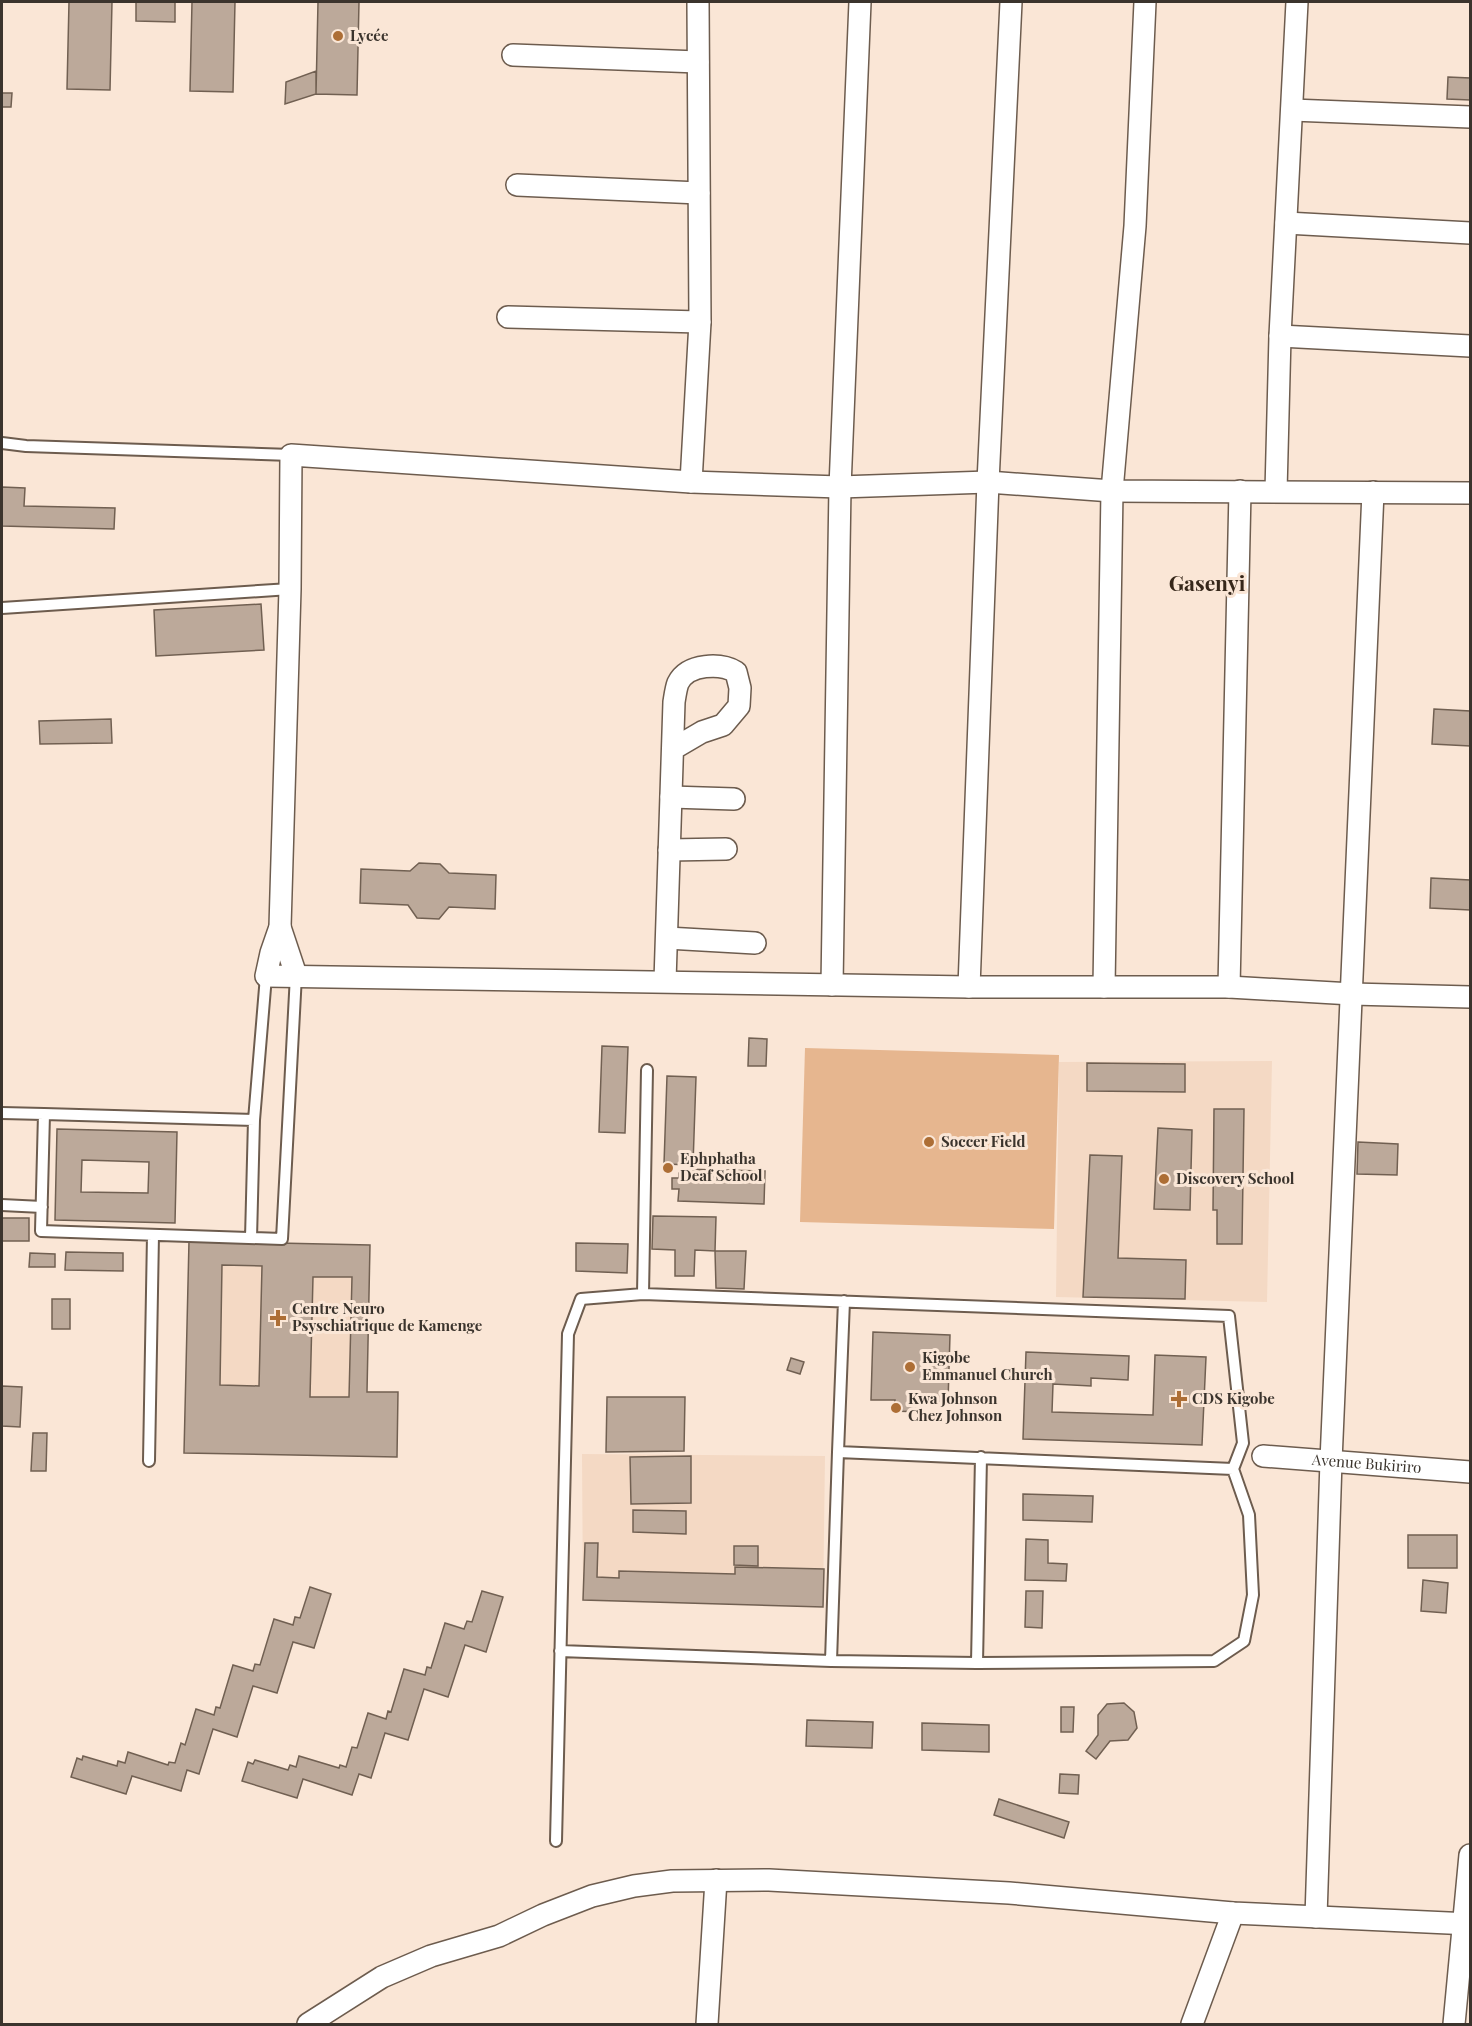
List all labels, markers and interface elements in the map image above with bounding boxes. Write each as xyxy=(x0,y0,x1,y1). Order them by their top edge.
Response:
place label: Lycée xyxy=(350,25,389,45)
marker: Lycée xyxy=(331,29,345,43)
district label: Gasenyi xyxy=(1169,568,1246,596)
place label: Soccer Field xyxy=(941,1131,1025,1151)
marker: Soccer Field xyxy=(922,1135,936,1149)
place label: Ephphatha Deaf School xyxy=(680,1148,763,1185)
marker: Ephphatha Deaf School xyxy=(661,1161,675,1175)
place label: Discovery School xyxy=(1176,1168,1295,1188)
marker: Discovery School xyxy=(1157,1172,1171,1186)
place label: Centre Neuro Psyschiatrique de Kamenge xyxy=(292,1298,483,1335)
marker: Centre Neuro Psyschiatrique de Kamenge xyxy=(269,1309,287,1327)
place label: Kigobe Emmanuel Church xyxy=(922,1347,1053,1384)
marker: Kigobe Emmanuel Church xyxy=(903,1360,917,1374)
place label: Kwa Johnson Chez Johnson xyxy=(908,1388,1003,1425)
place label: CDS Kigobe xyxy=(1192,1388,1275,1408)
marker: CDS Kigobe xyxy=(1170,1390,1188,1408)
marker: Kwa Johnson Chez Johnson xyxy=(889,1401,903,1415)
street label: Avenue Bukiriro xyxy=(1310,1449,1422,1477)

